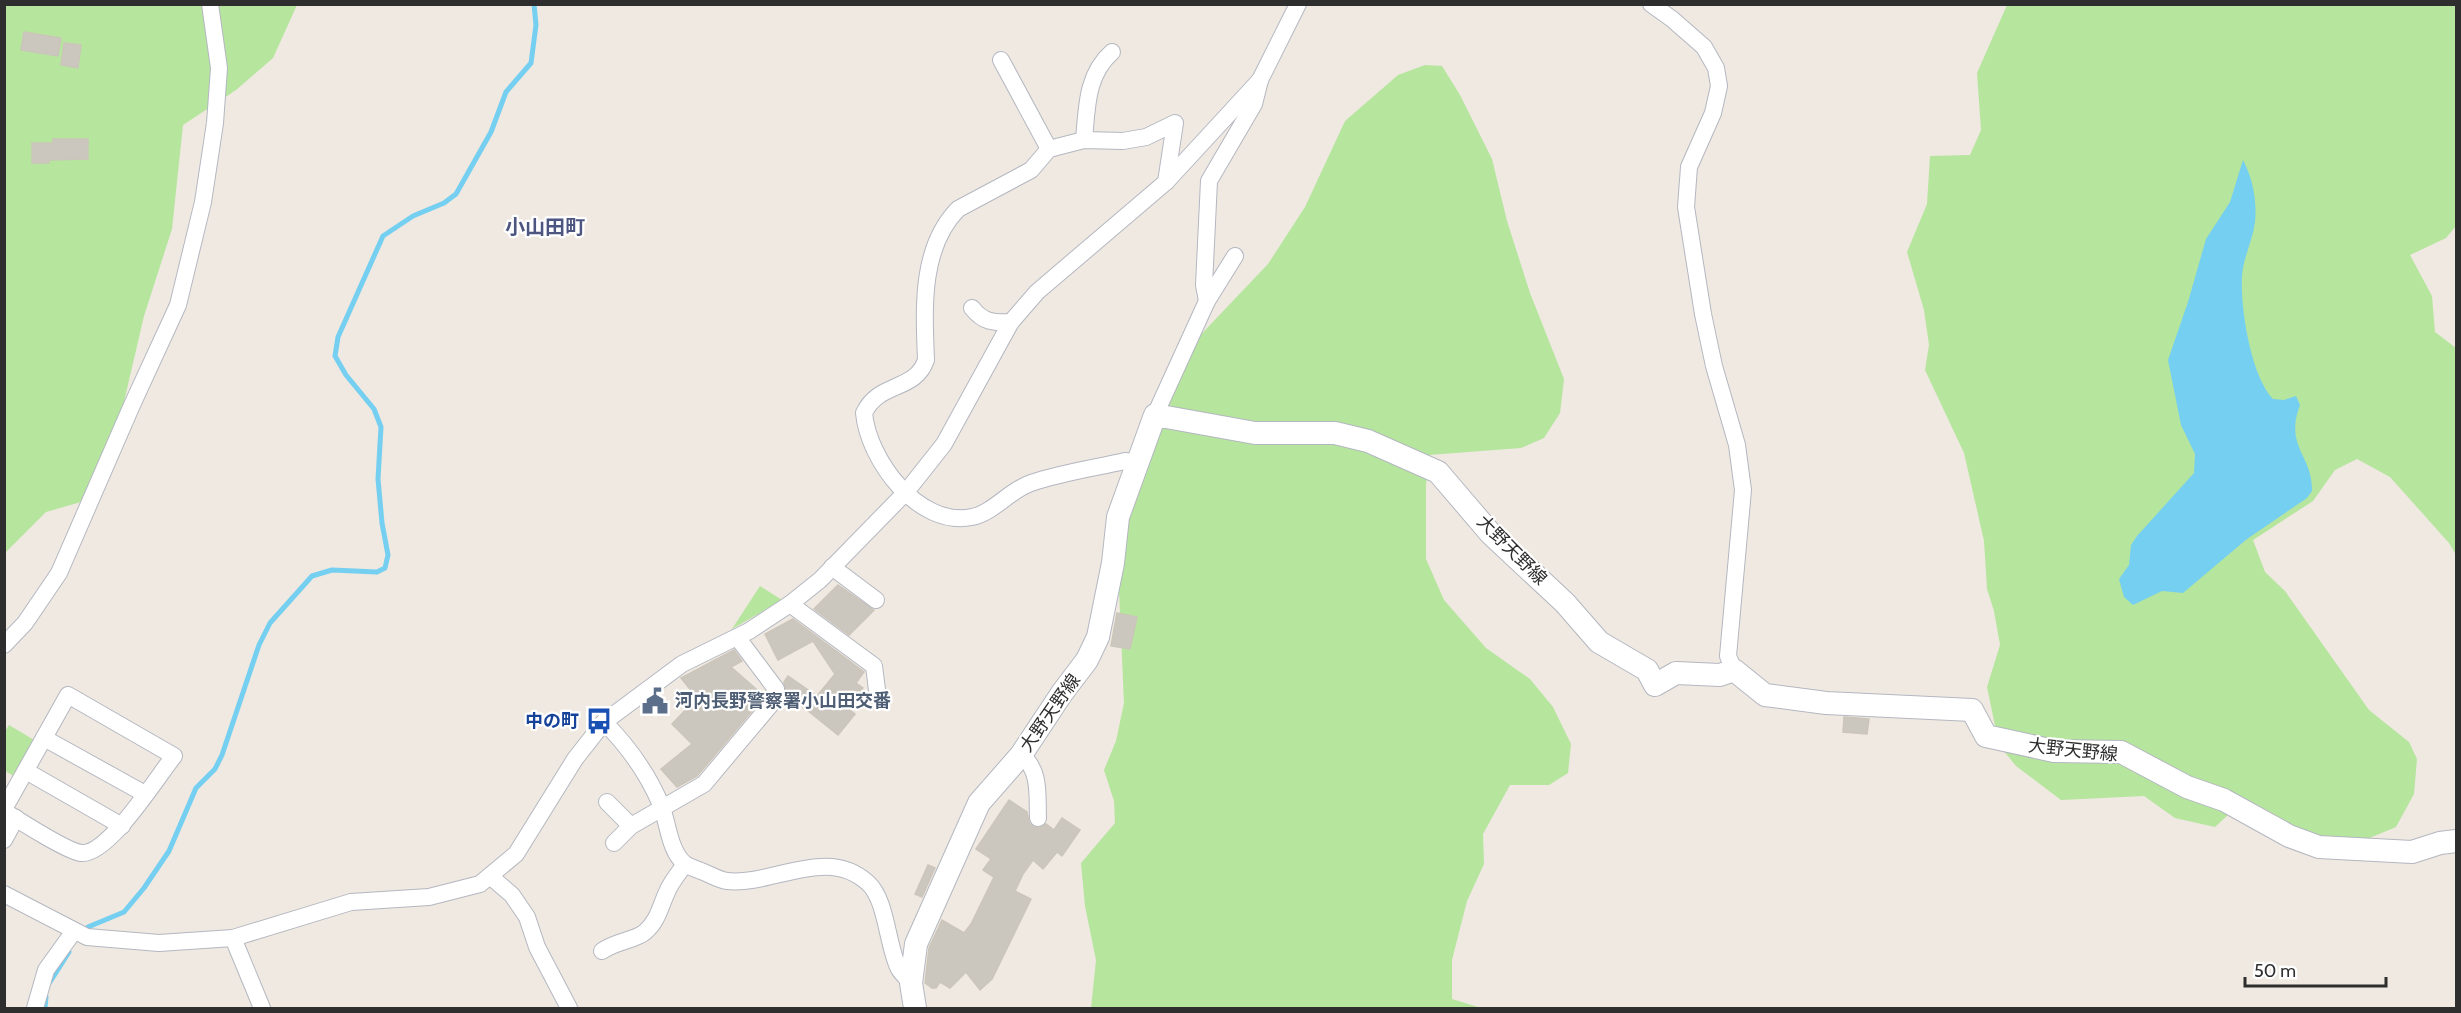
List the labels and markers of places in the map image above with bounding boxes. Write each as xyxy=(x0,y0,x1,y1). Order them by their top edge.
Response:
public building icon: 河内長野警察署小山田交番 xyxy=(640,686,670,716)
place label: 河内長野警察署小山田交番 xyxy=(675,690,891,712)
bus stop icon: 中の町 xyxy=(584,706,614,736)
place label: 中の町 xyxy=(525,710,579,732)

